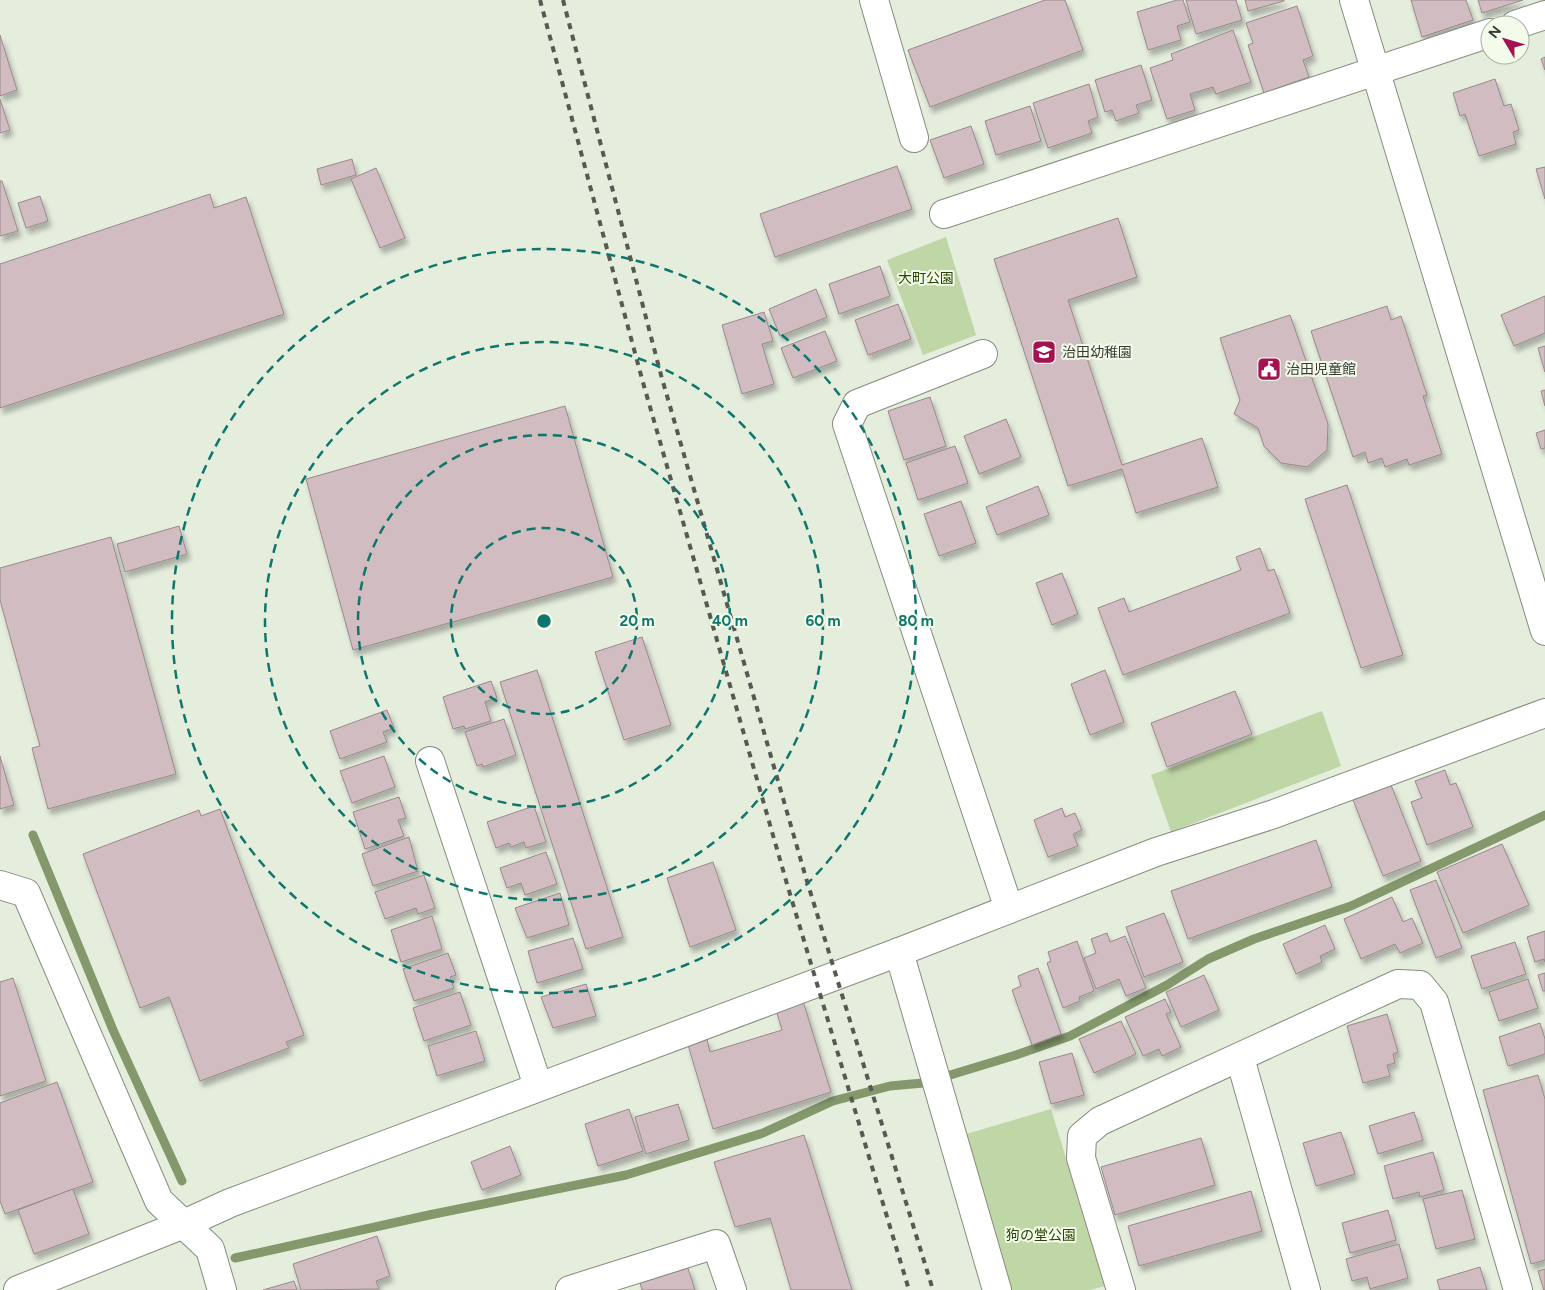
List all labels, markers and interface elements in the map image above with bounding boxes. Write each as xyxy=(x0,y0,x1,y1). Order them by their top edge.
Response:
north arrow xyxy=(1480,15,1530,65)
text: N xyxy=(1485,23,1505,42)
park label: 大町公園 xyxy=(898,270,954,287)
school or university icon: 治田幼稚園 xyxy=(1031,339,1057,365)
place label: 治田幼稚園 xyxy=(1062,344,1132,361)
public building icon: 治田児童館 xyxy=(1256,356,1282,382)
place label: 治田児童館 xyxy=(1286,361,1356,378)
centre of rings xyxy=(535,612,553,630)
text: 20 m xyxy=(619,612,655,630)
text: 40 m xyxy=(712,612,748,630)
text: 60 m xyxy=(805,612,841,630)
text: 80 m xyxy=(898,612,934,630)
park label: 狗の堂公園 xyxy=(1006,1227,1076,1244)

